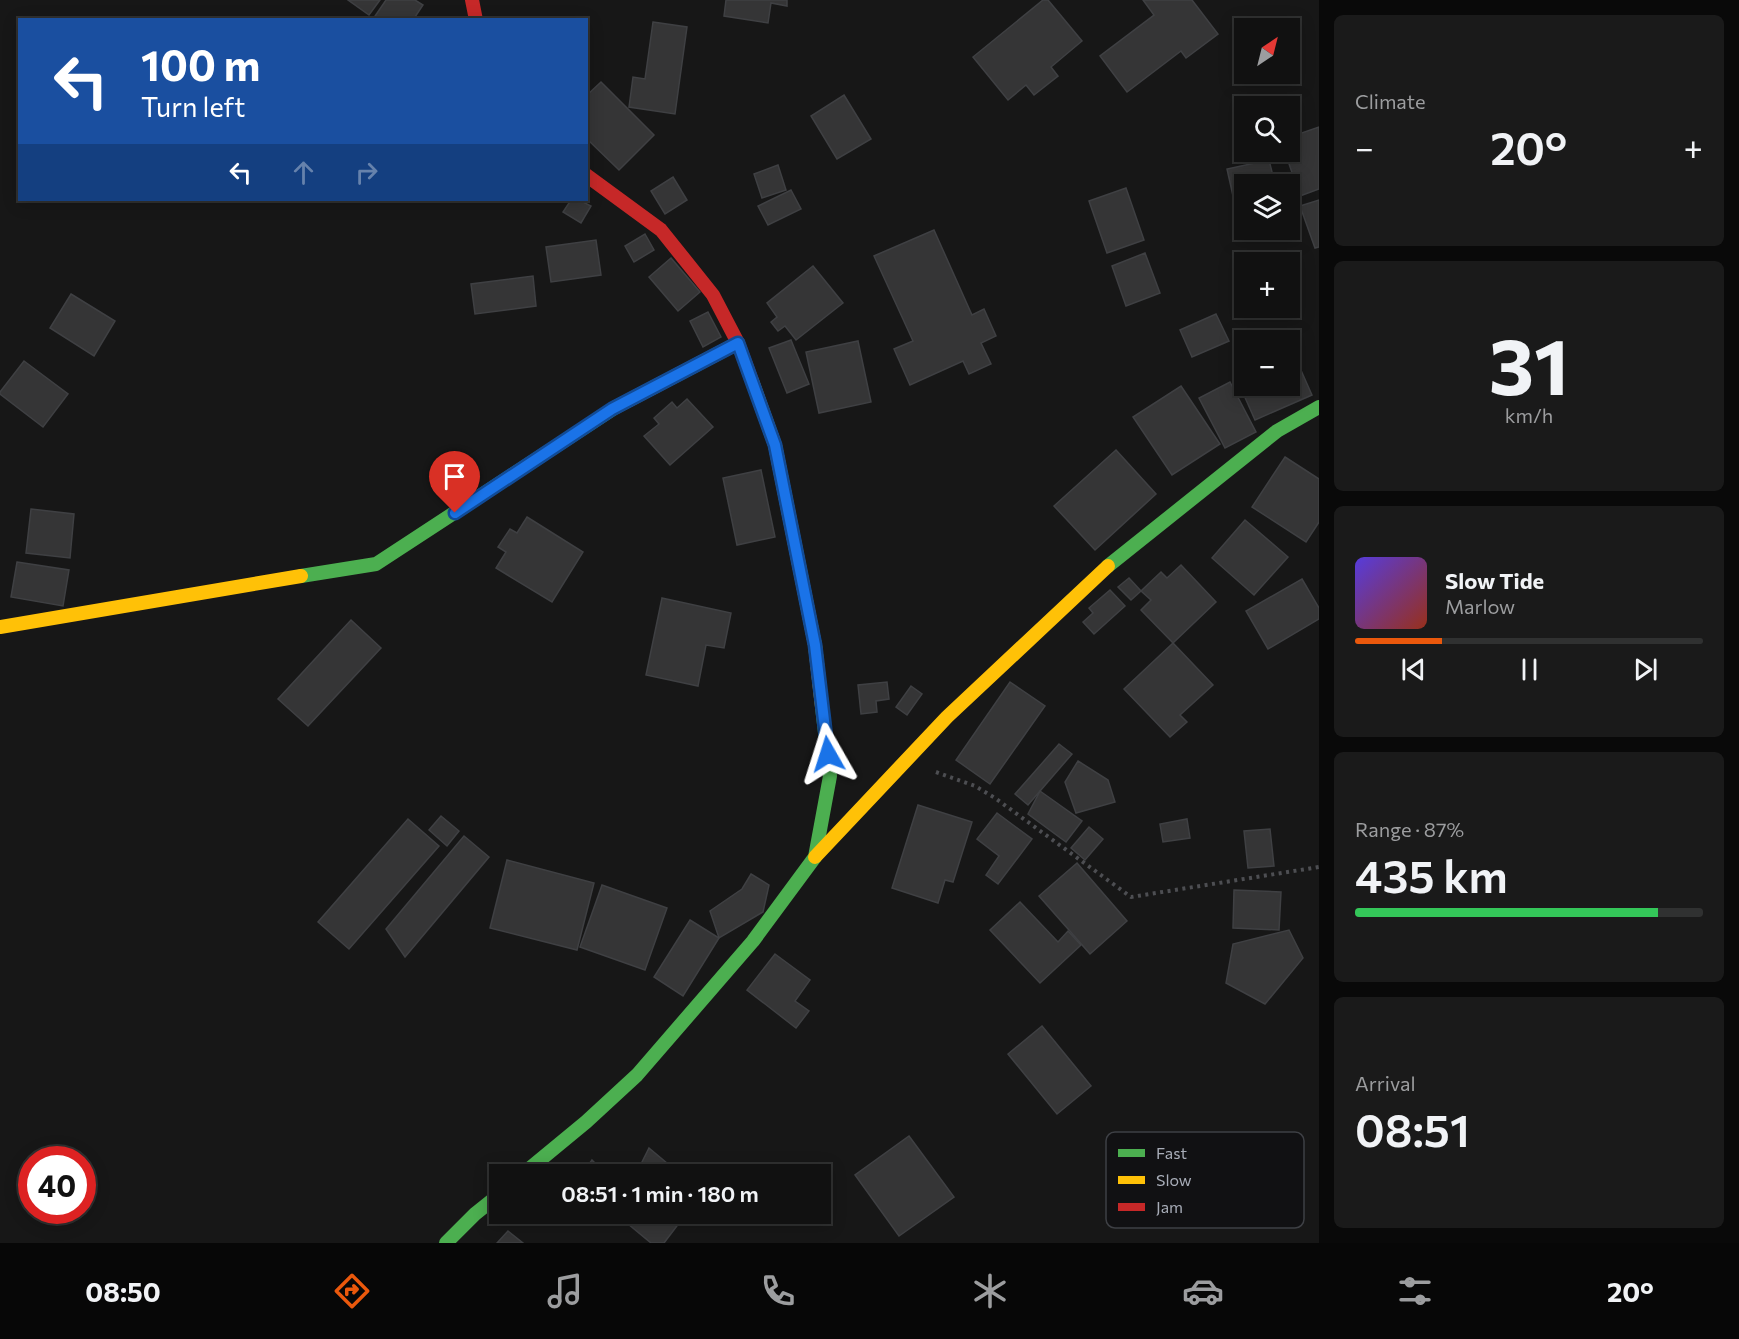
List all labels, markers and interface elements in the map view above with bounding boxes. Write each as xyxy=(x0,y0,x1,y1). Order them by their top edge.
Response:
north arrow xyxy=(1234,18,1300,84)
map controls xyxy=(1234,18,1300,396)
text: 100 m xyxy=(141,38,261,90)
icon: left xyxy=(42,42,120,120)
text: Climate xyxy=(1355,89,1425,113)
text: Turn left xyxy=(141,90,245,123)
button: search xyxy=(1234,96,1300,162)
text: 20° xyxy=(1490,119,1567,174)
text: − xyxy=(1355,126,1374,167)
text: + xyxy=(1684,126,1703,167)
icon: left xyxy=(224,156,257,189)
icon: ahead xyxy=(287,156,320,189)
icon: right xyxy=(350,156,383,189)
button: layers xyxy=(1234,174,1300,240)
button: + xyxy=(1234,252,1300,318)
text: 31 xyxy=(1489,316,1569,411)
button: − xyxy=(1234,330,1300,396)
text: km/h xyxy=(1505,403,1553,427)
pin xyxy=(429,451,480,513)
icon: arrive xyxy=(438,460,471,493)
text: Slow Tide xyxy=(1445,567,1544,594)
text: Marlow xyxy=(1445,594,1515,618)
icon: previous xyxy=(1397,653,1430,686)
icon: pause xyxy=(1513,653,1546,686)
icon: next xyxy=(1629,653,1662,686)
position arrow xyxy=(796,722,860,786)
text: Range · 87% xyxy=(1355,817,1464,841)
text: 435 km xyxy=(1355,847,1508,902)
text: Arrival xyxy=(1355,1071,1416,1095)
text: 08:51 xyxy=(1355,1101,1470,1156)
legend xyxy=(1106,1132,1304,1228)
text: Fast xyxy=(1156,1143,1187,1162)
speed limit sign: 40 xyxy=(18,1146,96,1224)
text: Slow xyxy=(1156,1170,1192,1189)
text: 08:51 · 1 min · 180 m xyxy=(561,1180,759,1207)
text: Jam xyxy=(1156,1197,1183,1216)
icon: directions xyxy=(331,1270,373,1312)
icon: music xyxy=(544,1270,586,1312)
icon: phone xyxy=(757,1270,799,1312)
icon: climate xyxy=(969,1270,1011,1312)
icon: car xyxy=(1182,1270,1224,1312)
icon: filters xyxy=(1394,1270,1436,1312)
text: 08:50 xyxy=(85,1275,161,1308)
text: 20° xyxy=(1607,1275,1654,1308)

